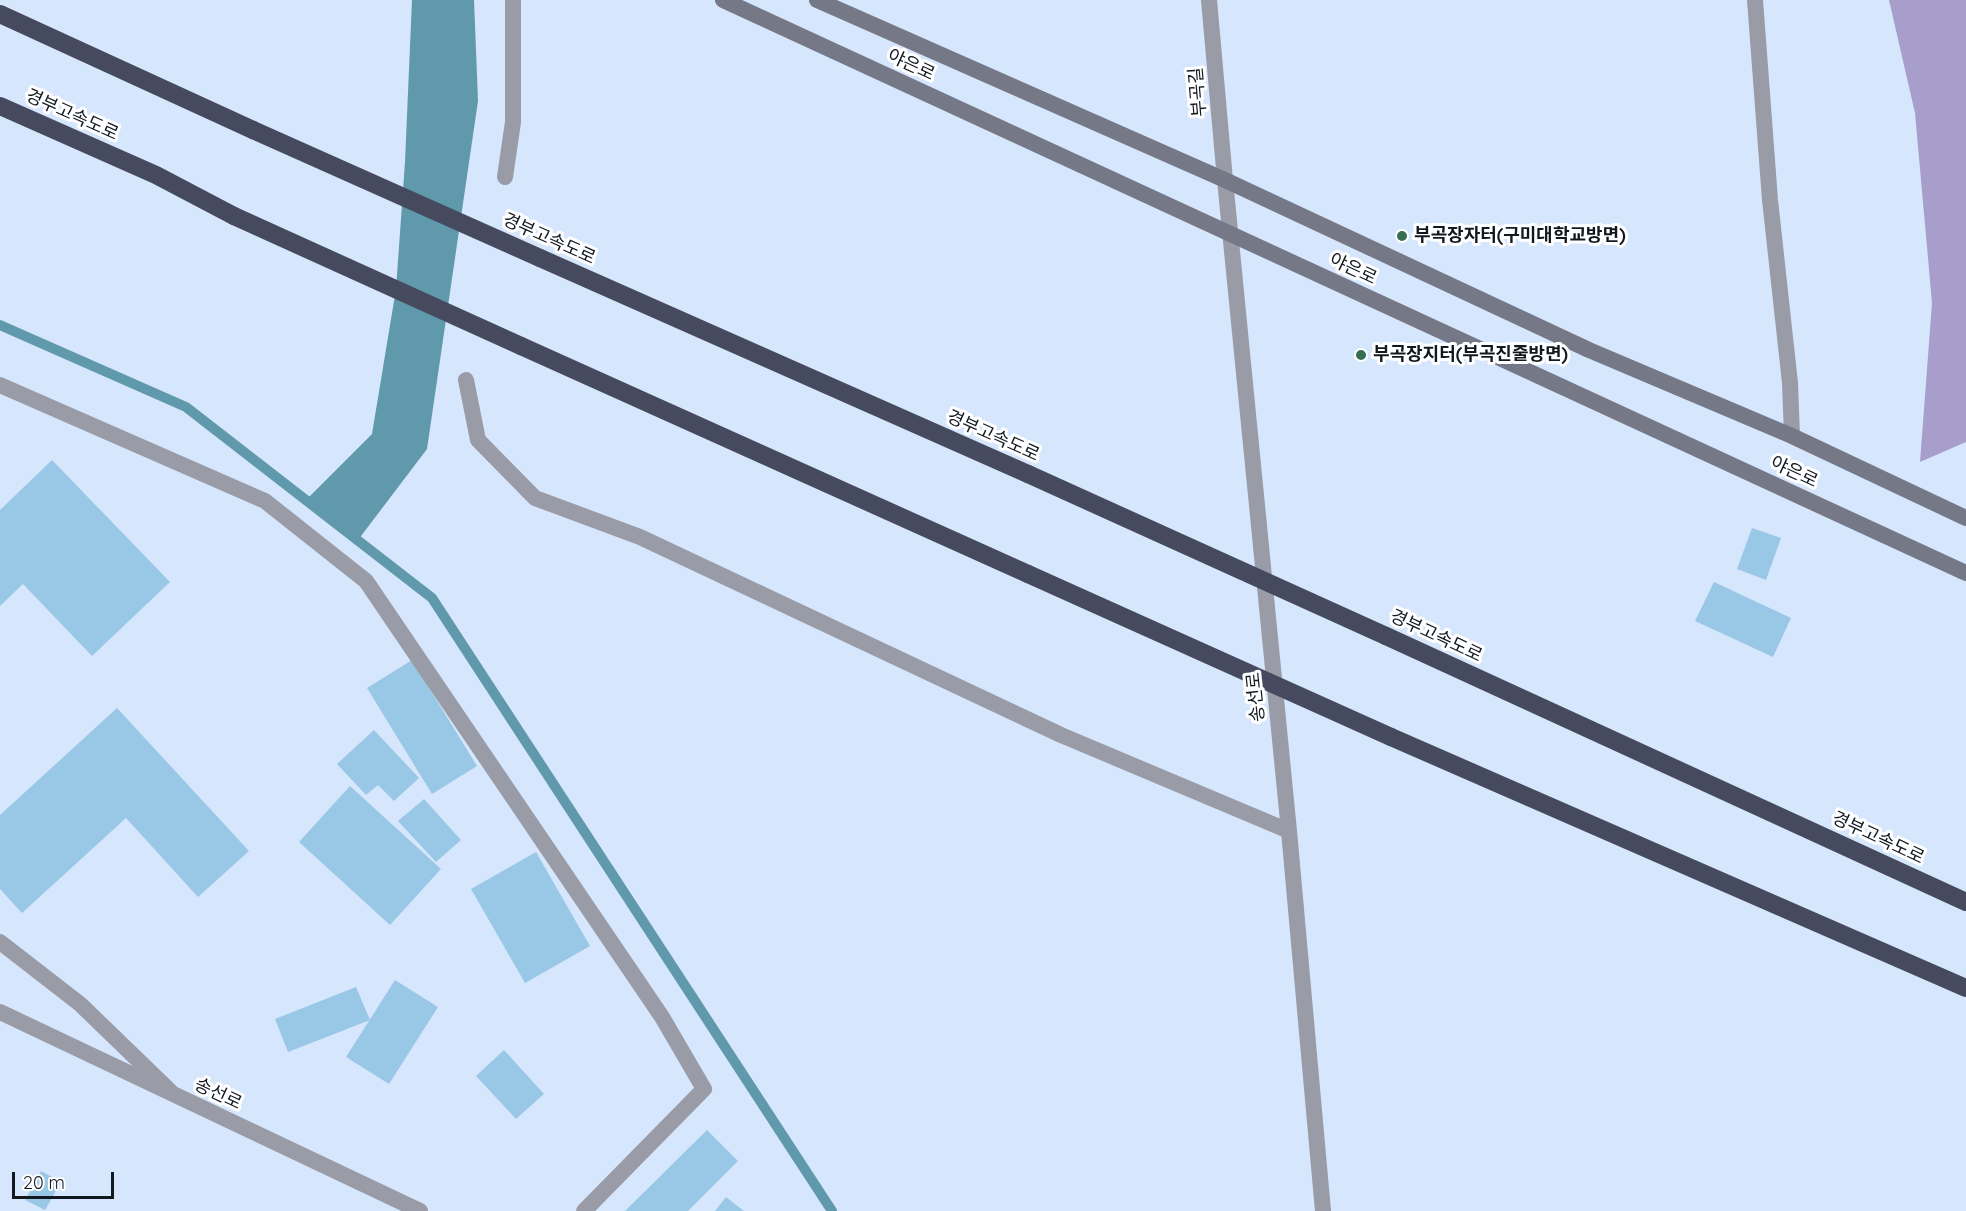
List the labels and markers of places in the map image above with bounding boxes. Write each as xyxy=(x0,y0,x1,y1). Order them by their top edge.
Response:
place label: 부곡장자터(구미대학교방면) xyxy=(1414,225,1626,247)
marker: 부곡장자터(구미대학교방면) xyxy=(1395,229,1409,243)
place label: 부곡장지터(부곡진줄방면) xyxy=(1373,344,1568,366)
marker: 부곡장지터(부곡진줄방면) xyxy=(1354,348,1368,362)

